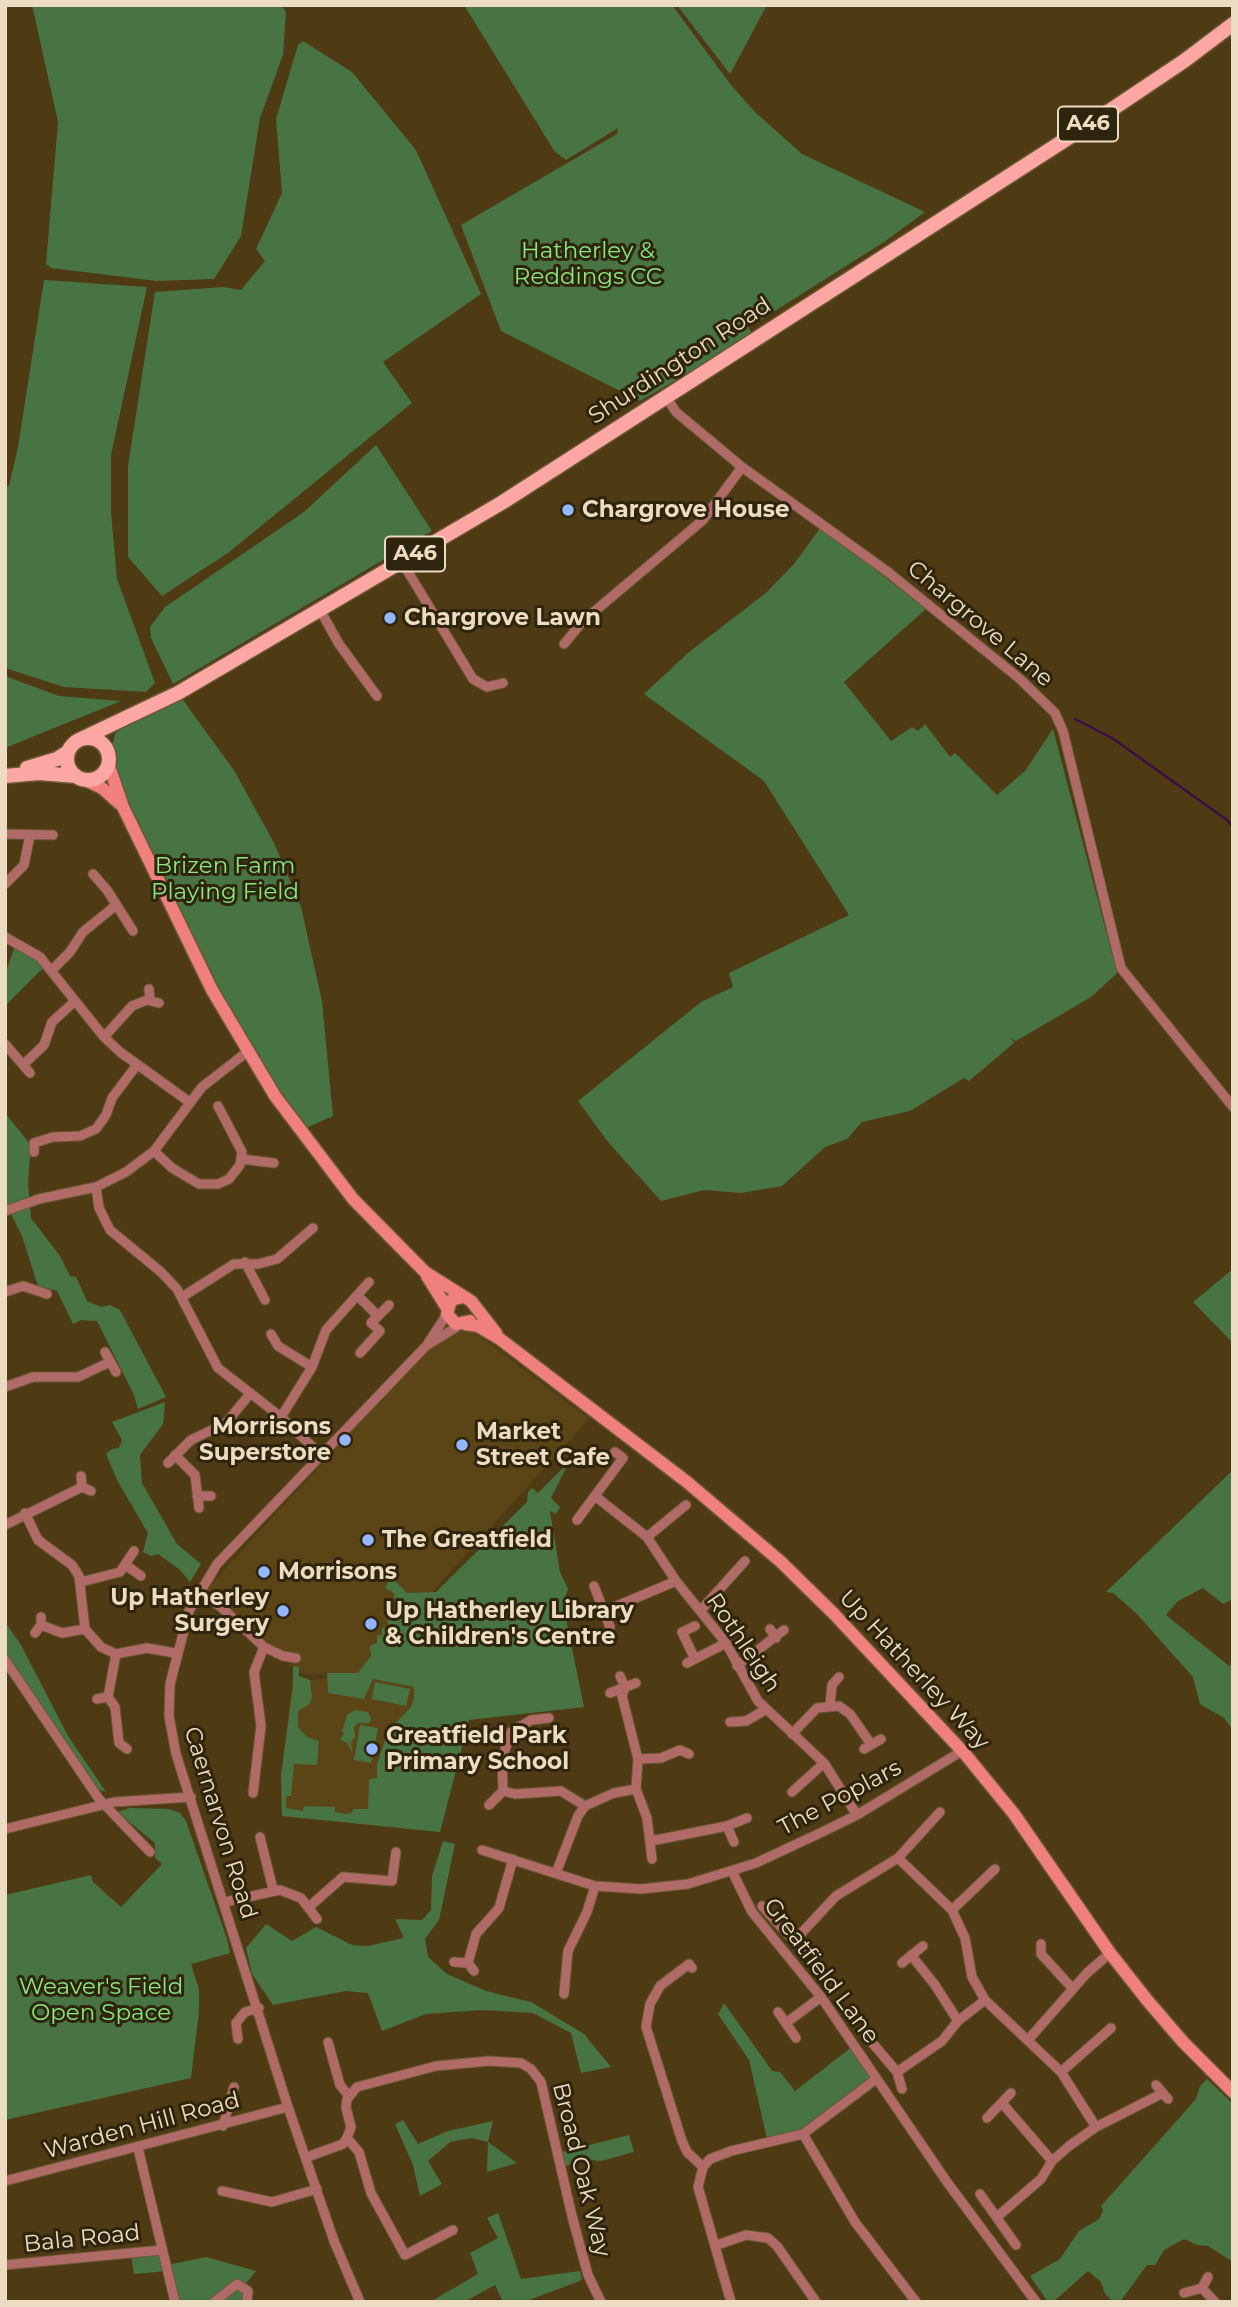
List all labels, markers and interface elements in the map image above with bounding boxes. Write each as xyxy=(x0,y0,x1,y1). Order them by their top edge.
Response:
road number: A46 xyxy=(1058,106,1118,142)
park label: Hatherley & Reddings CC xyxy=(514,237,662,291)
street label: Shurdington Road xyxy=(584,292,776,430)
place label: Chargrove House xyxy=(582,496,790,524)
marker: Chargrove House xyxy=(560,502,576,518)
road number: A46 xyxy=(385,536,445,572)
street label: Chargrove Lane xyxy=(902,555,1058,693)
place label: Chargrove Lawn xyxy=(404,604,601,632)
marker: Chargrove Lawn xyxy=(382,610,398,626)
park label: Brizen Farm Playing Field xyxy=(151,852,299,906)
place label: Morrisons Superstore xyxy=(199,1413,331,1467)
place label: Market Street Cafe xyxy=(476,1418,610,1472)
marker: Morrisons Superstore xyxy=(337,1432,353,1448)
marker: Market Street Cafe xyxy=(454,1437,470,1453)
place label: The Greatfield xyxy=(382,1526,552,1554)
marker: The Greatfield xyxy=(360,1532,376,1548)
place label: Morrisons xyxy=(278,1558,397,1586)
marker: Morrisons xyxy=(256,1564,272,1580)
place label: Up Hatherley Surgery xyxy=(110,1584,269,1638)
street label: Up Hatherley Way xyxy=(833,1584,995,1756)
street label: Rothleigh xyxy=(700,1588,786,1698)
place label: Up Hatherley Library & Children's Centre xyxy=(385,1597,634,1651)
marker: Up Hatherley Surgery xyxy=(275,1603,291,1619)
marker: Up Hatherley Library & Children's Centre xyxy=(363,1616,379,1632)
place label: Greatfield Park Primary School xyxy=(386,1722,569,1776)
street label: Caernarvon Road xyxy=(178,1724,262,1922)
marker: Greatfield Park Primary School xyxy=(364,1741,380,1757)
street label: The Poplars xyxy=(774,1754,906,1842)
street label: Greatfield Lane xyxy=(757,1893,885,2049)
park label: Weaver's Field Open Space xyxy=(19,1973,183,2027)
street label: Broad Oak Way xyxy=(546,2080,616,2260)
street label: Warden Hill Road xyxy=(41,2087,243,2165)
street label: Bala Road xyxy=(22,2219,142,2259)

